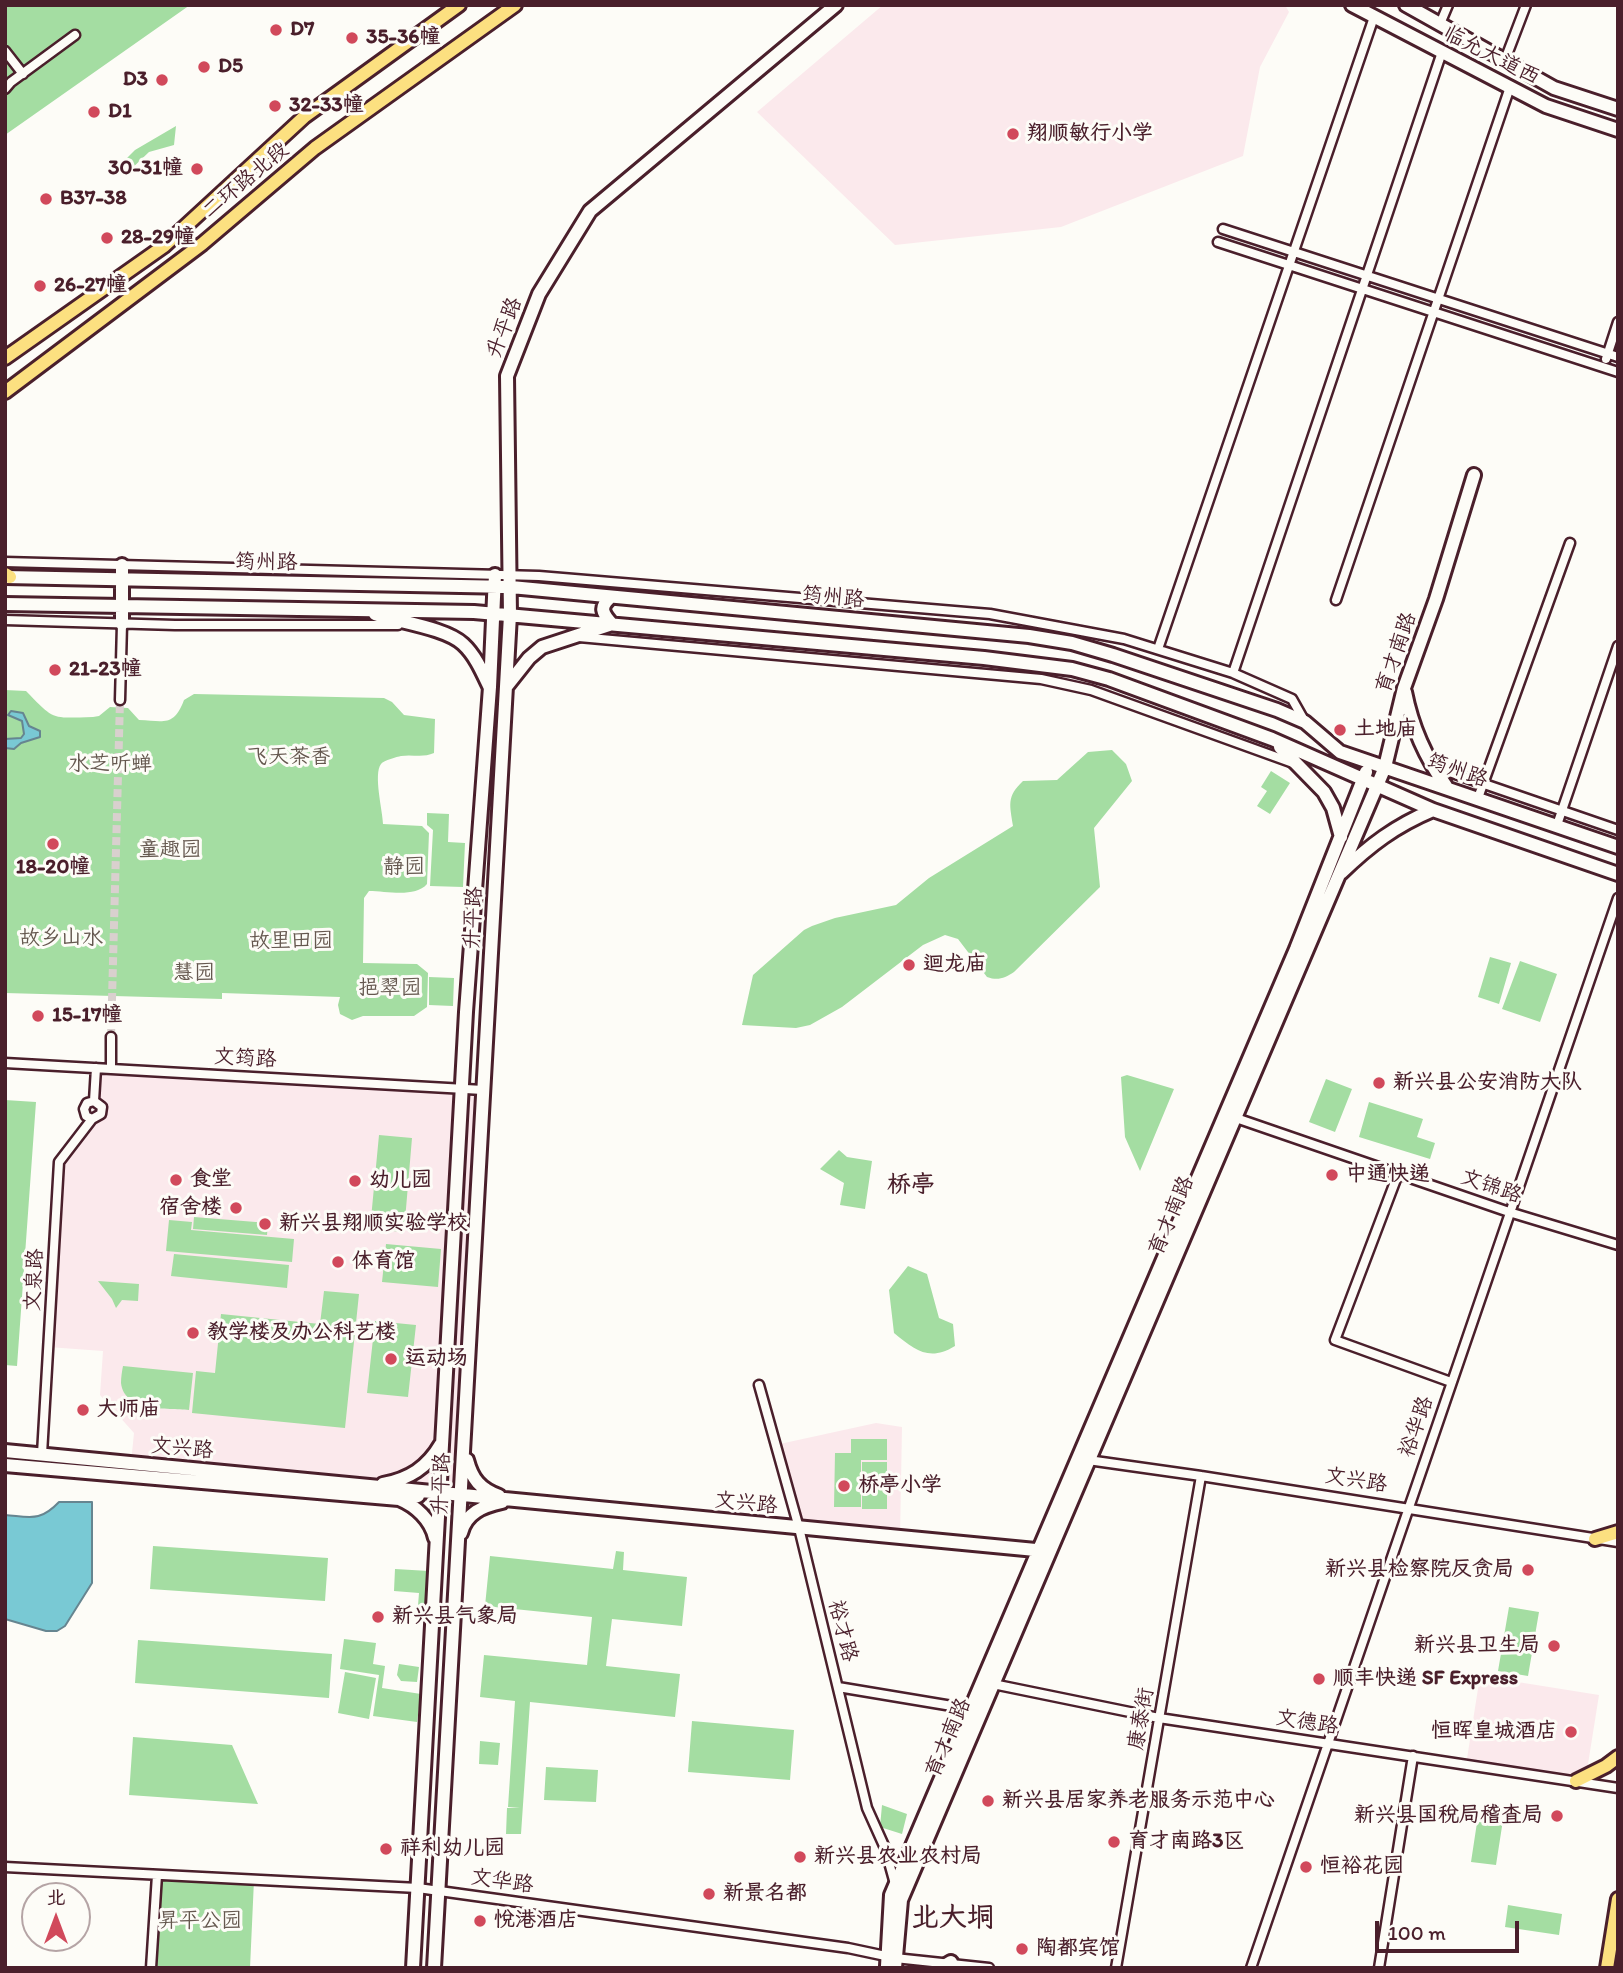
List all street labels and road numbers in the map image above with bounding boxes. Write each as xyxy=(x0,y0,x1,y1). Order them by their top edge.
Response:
street label: 临允大道西 xyxy=(1439,21,1543,91)
street label: 二环路北段 xyxy=(198,138,294,224)
street label: 升平路 xyxy=(482,294,528,362)
street label: 筠州路 xyxy=(234,550,298,576)
street label: 筠州路 xyxy=(801,583,865,613)
street label: 育才南路 xyxy=(1371,609,1423,697)
street label: 筠州路 xyxy=(1423,749,1491,793)
street label: 升平路 xyxy=(460,886,488,950)
street label: 文筠路 xyxy=(213,1045,277,1073)
street label: 文锦路 xyxy=(1457,1165,1525,1209)
street label: 育才南路 xyxy=(1144,1172,1200,1260)
street label: 文泉路 xyxy=(21,1248,49,1312)
street label: 裕华路 xyxy=(1395,1393,1439,1461)
street label: 文兴路 xyxy=(150,1434,214,1464)
street label: 升平路 xyxy=(428,1452,456,1516)
street label: 文兴路 xyxy=(1323,1464,1389,1498)
street label: 文兴路 xyxy=(713,1488,779,1520)
street label: 裕才路 xyxy=(822,1597,862,1665)
street label: 康泰街 xyxy=(1124,1686,1160,1752)
street label: 育才南路 xyxy=(921,1694,977,1782)
street label: 文德路 xyxy=(1274,1706,1340,1740)
street label: 文华路 xyxy=(469,1865,535,1899)

